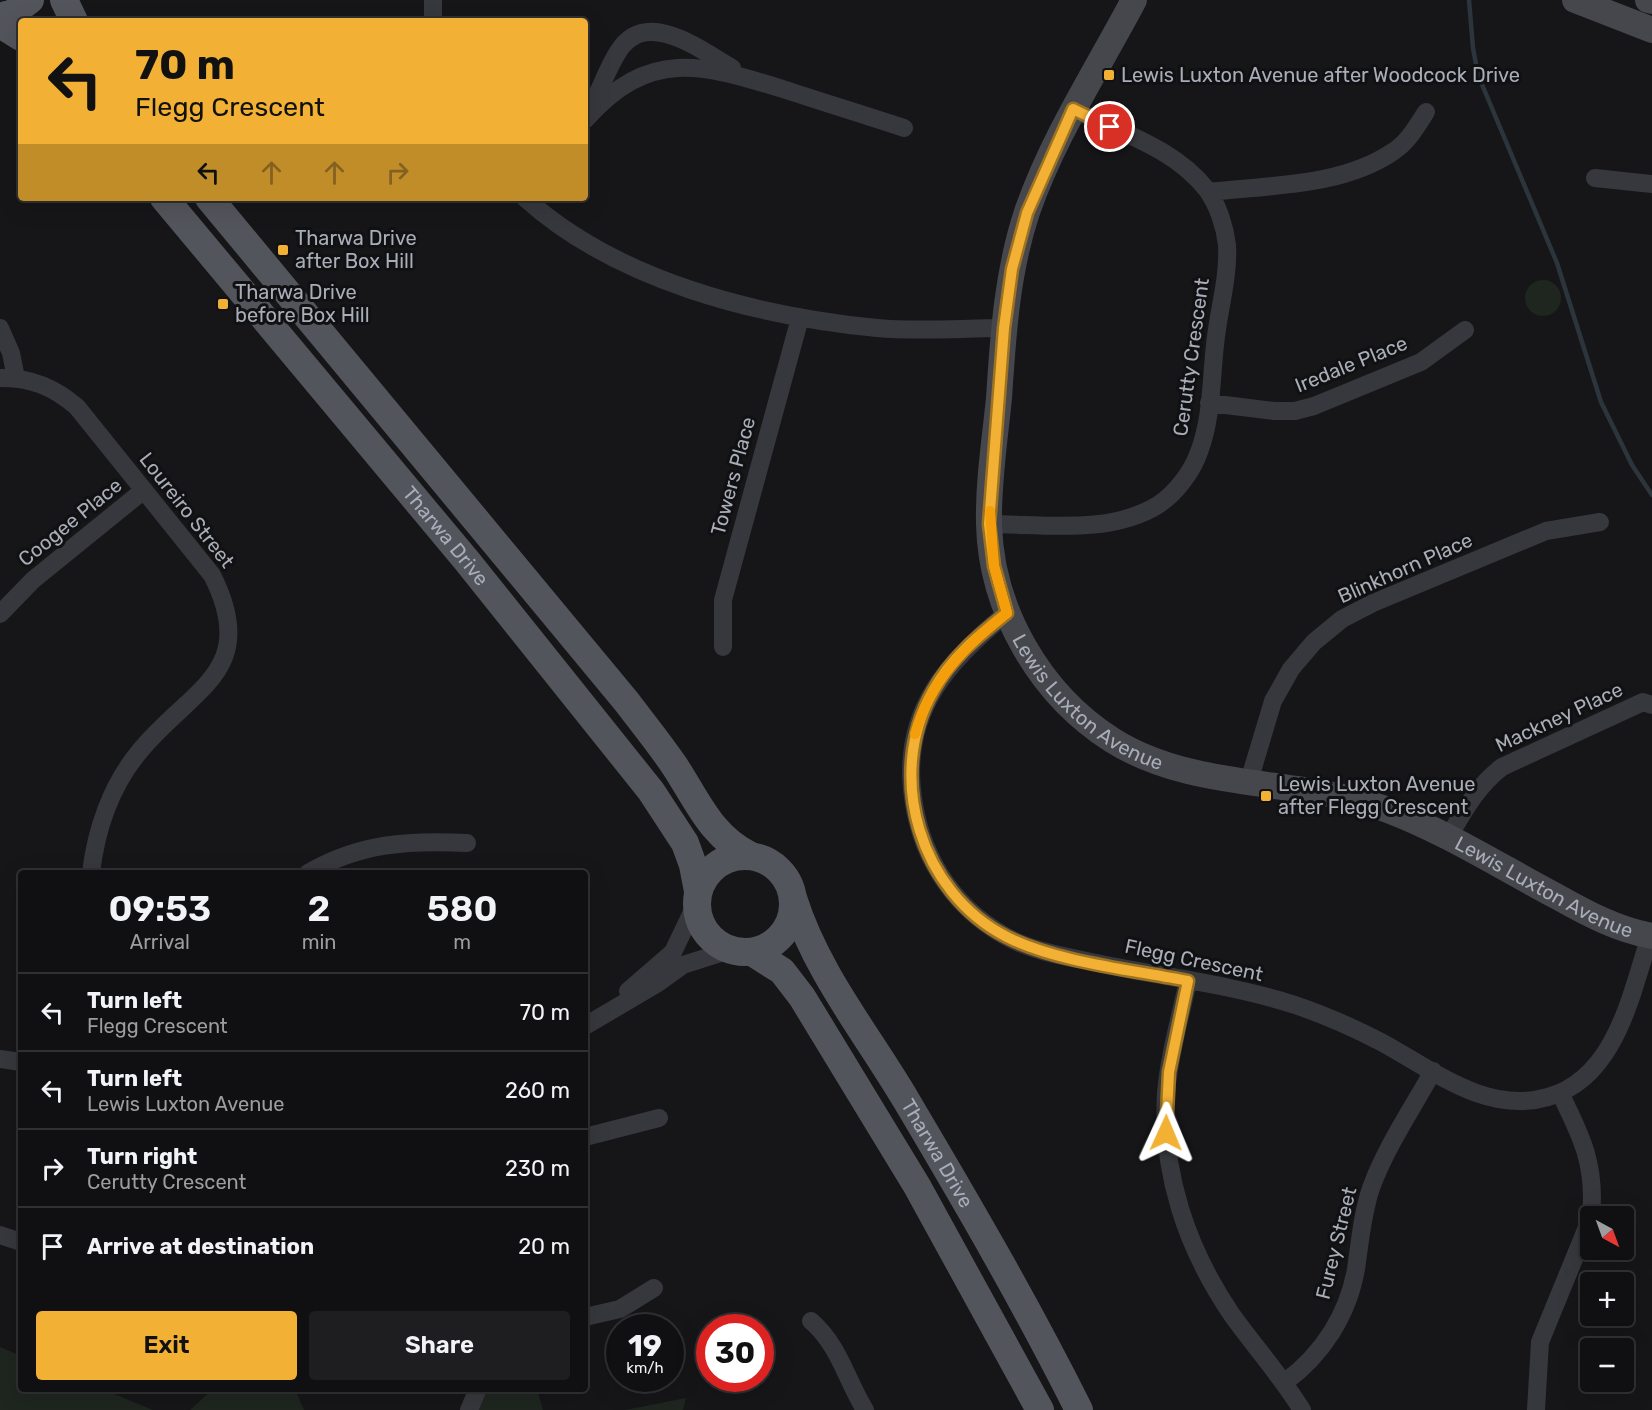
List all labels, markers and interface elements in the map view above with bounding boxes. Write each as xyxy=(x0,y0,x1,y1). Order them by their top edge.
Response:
text: 70 m xyxy=(135,40,235,90)
icon: left xyxy=(36,42,114,120)
place label: Lewis Luxton Avenue after Woodcock Drive xyxy=(1121,63,1520,87)
marker: Lewis Luxton Avenue after Woodcock Drive xyxy=(1102,68,1116,82)
text: Flegg Crescent xyxy=(135,91,325,123)
pin xyxy=(1084,101,1135,152)
icon: arrive xyxy=(1093,110,1126,143)
icon: left xyxy=(192,156,225,189)
icon: ahead xyxy=(255,156,288,189)
icon: ahead xyxy=(318,156,351,189)
icon: right xyxy=(381,156,414,189)
place label: Tharwa Drive after Box Hill xyxy=(295,226,417,273)
marker: Tharwa Drive after Box Hill xyxy=(276,243,290,257)
street label: Cerutty Crescent xyxy=(1168,276,1214,438)
place label: Tharwa Drive before Box Hill xyxy=(235,280,370,327)
marker: Tharwa Drive before Box Hill xyxy=(216,297,230,311)
street label: Iredale Place xyxy=(1291,331,1411,397)
street label: Towers Place xyxy=(706,414,760,538)
street label: Loureiro Street xyxy=(135,448,240,573)
street label: Coogee Place xyxy=(13,473,127,571)
street label: Tharwa Drive xyxy=(398,481,494,590)
street label: Blinkhorn Place xyxy=(1334,528,1476,608)
street label: Lewis Luxton Avenue xyxy=(1007,630,1166,775)
street label: Mackney Place xyxy=(1492,677,1626,757)
place label: Lewis Luxton Avenue after Flegg Crescent xyxy=(1278,772,1476,819)
marker: Lewis Luxton Avenue after Flegg Crescent xyxy=(1259,789,1273,803)
street label: Lewis Luxton Avenue xyxy=(1451,831,1636,943)
text: 09:53 xyxy=(108,887,211,930)
text: 2 xyxy=(308,887,330,930)
text: 580 xyxy=(427,887,498,930)
text: Arrival xyxy=(130,930,190,954)
text: min xyxy=(302,930,336,954)
text: m xyxy=(453,930,471,954)
street label: Flegg Crescent xyxy=(1123,934,1265,986)
text: Turn left xyxy=(87,987,182,1014)
icon: left xyxy=(36,996,69,1029)
text: 70 m xyxy=(520,999,570,1026)
text: Flegg Crescent xyxy=(87,1014,228,1038)
text: Turn left xyxy=(87,1065,182,1092)
icon: left xyxy=(36,1074,69,1107)
text: 260 m xyxy=(505,1077,570,1104)
text: Lewis Luxton Avenue xyxy=(87,1092,285,1116)
street label: Tharwa Drive xyxy=(896,1095,979,1212)
position arrow xyxy=(1134,1101,1198,1165)
text: Turn right xyxy=(87,1143,197,1170)
icon: right xyxy=(36,1152,69,1185)
text: 230 m xyxy=(505,1155,570,1182)
text: Cerutty Crescent xyxy=(87,1170,246,1194)
street label: Furey Street xyxy=(1310,1184,1362,1302)
north arrow xyxy=(1580,1206,1634,1260)
map controls xyxy=(1580,1206,1634,1392)
icon: arrive xyxy=(36,1230,69,1263)
text: Arrive at destination xyxy=(87,1233,314,1260)
text: 20 m xyxy=(518,1233,570,1260)
button: + xyxy=(1580,1272,1634,1326)
button: Exit xyxy=(36,1311,297,1380)
button: Share xyxy=(309,1311,570,1380)
speed limit sign: 30 xyxy=(696,1314,774,1392)
text: 19 xyxy=(628,1328,662,1364)
button: − xyxy=(1580,1338,1634,1392)
text: km/h xyxy=(626,1359,664,1377)

